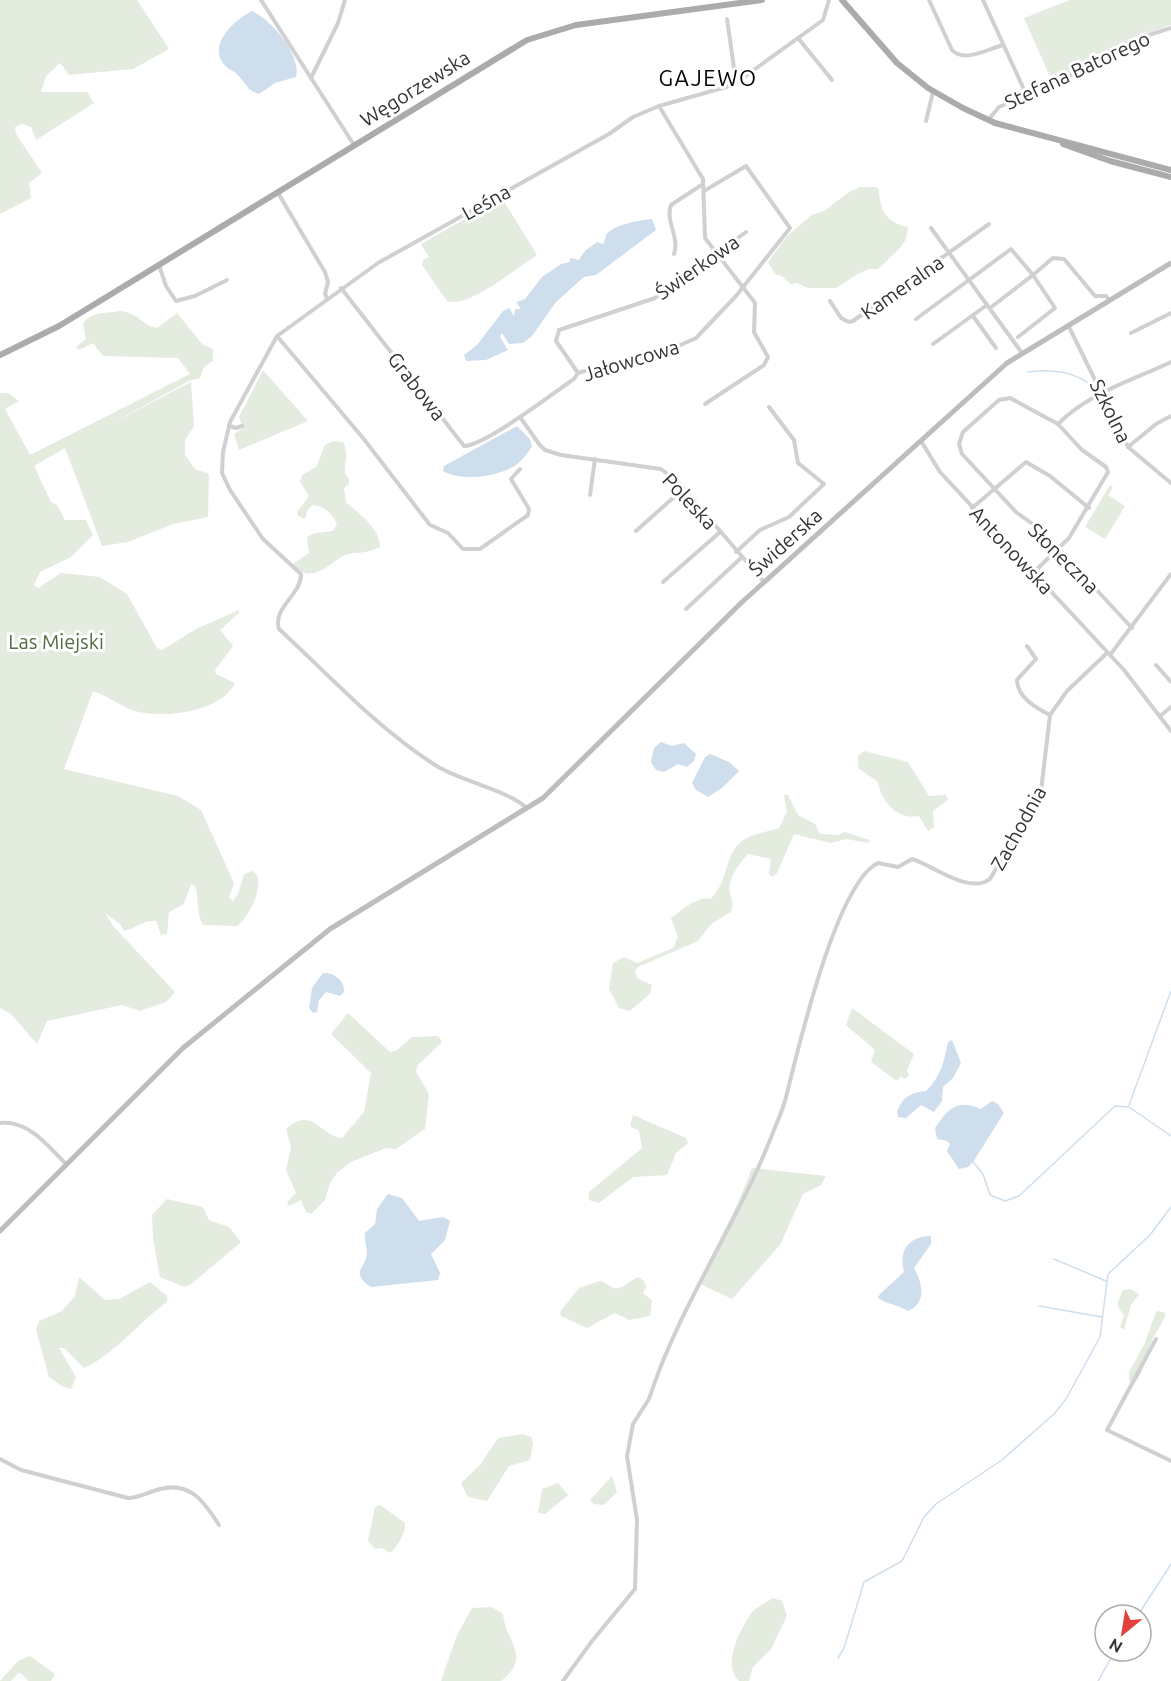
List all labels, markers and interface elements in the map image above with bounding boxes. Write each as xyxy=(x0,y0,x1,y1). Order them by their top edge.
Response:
street label: Stefana Batorego xyxy=(1001,26,1153,114)
street label: Węgorzewska xyxy=(356,45,474,131)
district label: GAJEWO xyxy=(658,65,758,90)
street label: Leśna xyxy=(458,179,514,225)
street label: Świerkowa xyxy=(651,230,743,304)
street label: Kameralna xyxy=(856,250,948,324)
street label: Jałowcowa xyxy=(580,334,682,386)
street label: Grabowa xyxy=(383,347,451,425)
street label: Szkolna xyxy=(1086,375,1136,447)
street label: Poleska xyxy=(658,468,722,534)
street label: Antonowska xyxy=(966,501,1058,599)
street label: Świderska xyxy=(744,503,826,581)
street label: Słoneczna xyxy=(1024,518,1104,598)
park label: Las Miejski xyxy=(8,630,104,653)
street label: Zachodnia xyxy=(986,782,1050,874)
north arrow xyxy=(1093,1603,1153,1663)
text: N xyxy=(1106,1635,1125,1657)

